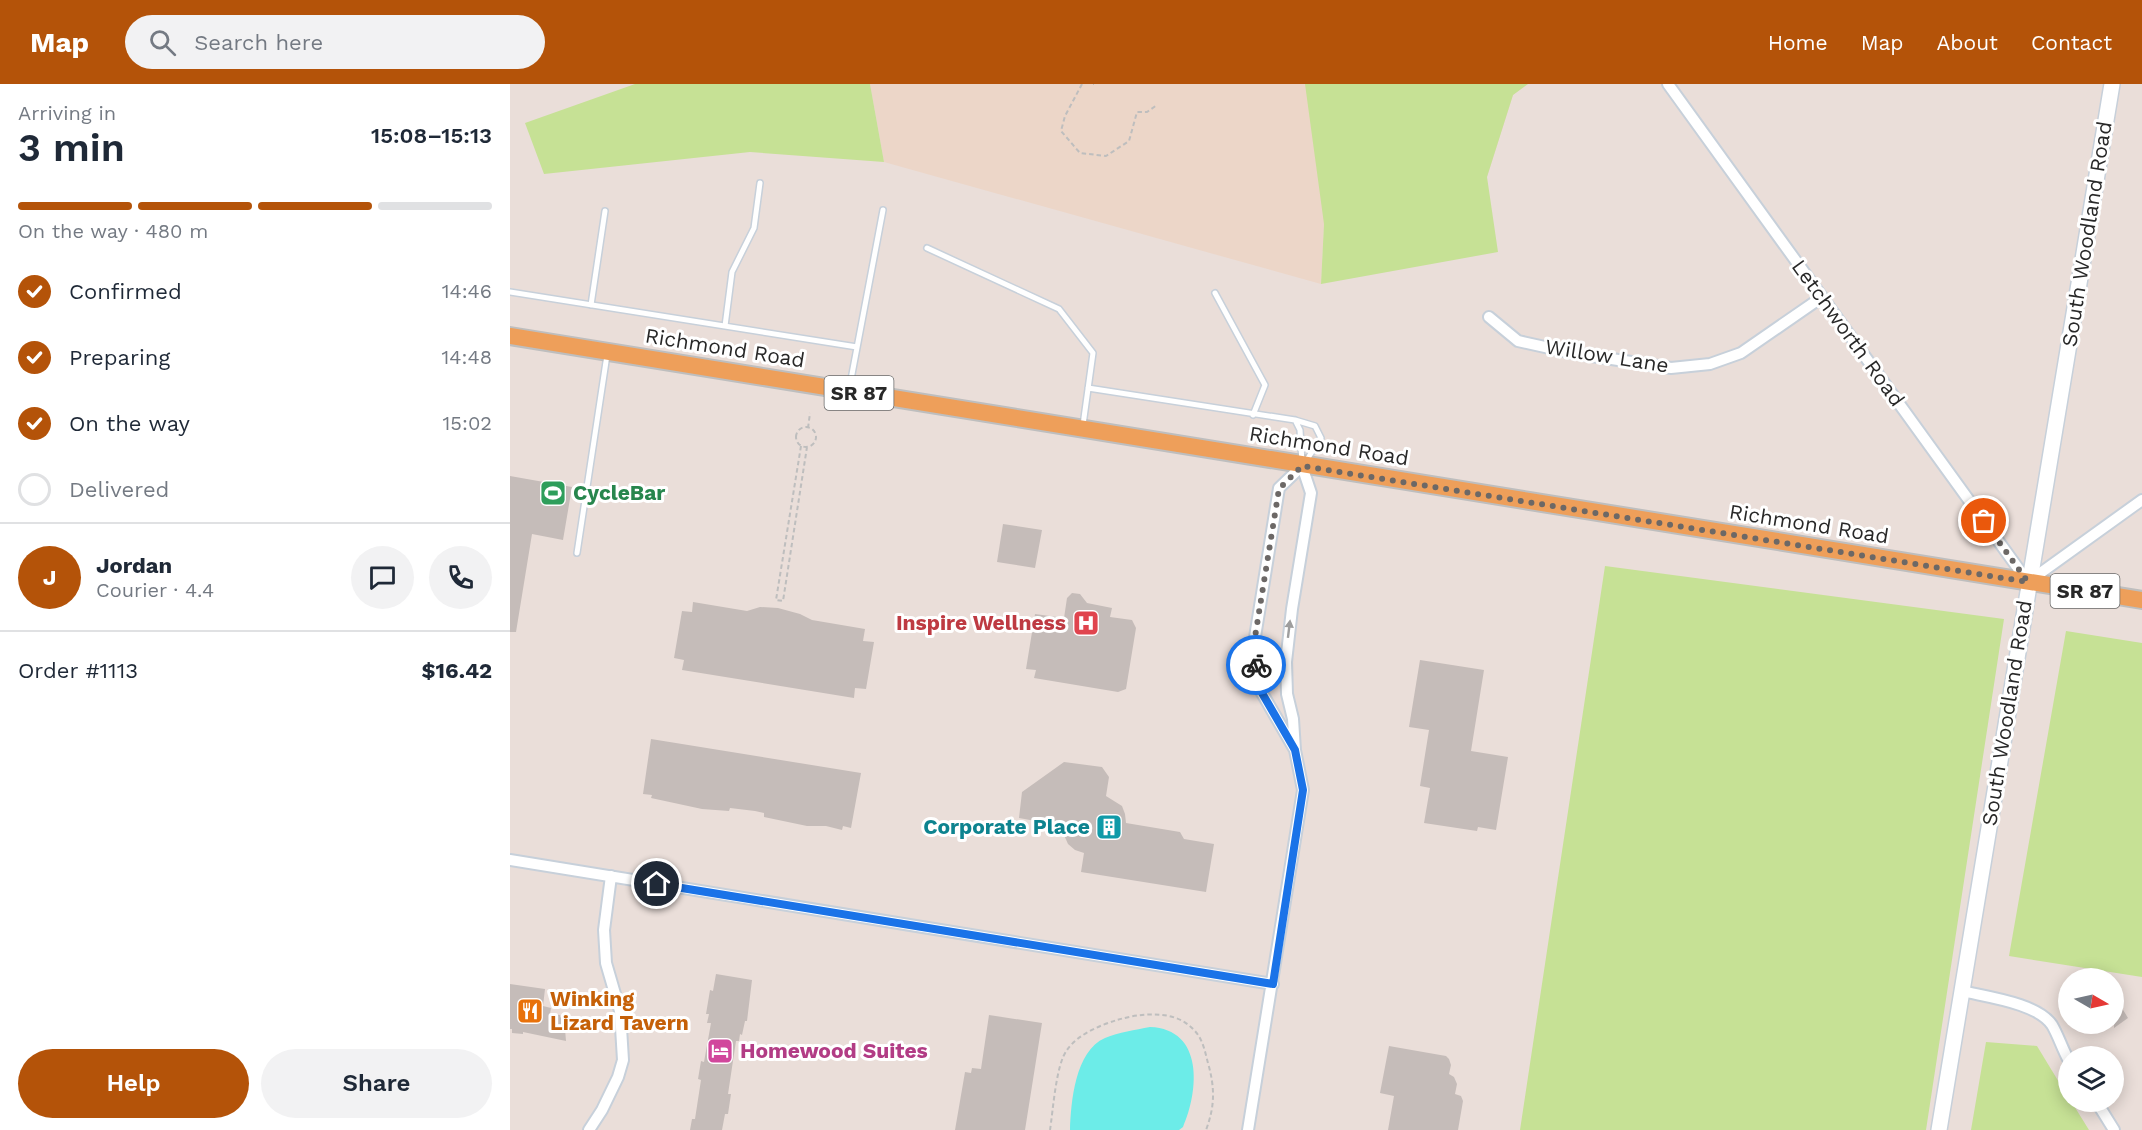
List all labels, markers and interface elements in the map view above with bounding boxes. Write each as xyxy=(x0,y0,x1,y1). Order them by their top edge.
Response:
search box xyxy=(125,15,545,69)
text: Map xyxy=(30,26,89,59)
icon: search xyxy=(146,26,179,59)
text: Search here xyxy=(194,30,323,55)
text: Home xyxy=(1768,30,1828,55)
text: Map xyxy=(1861,30,1904,55)
text: About xyxy=(1937,30,1998,55)
text: Contact xyxy=(2031,30,2112,55)
text: Arriving in xyxy=(18,101,116,125)
street label: South Woodland Road xyxy=(2056,119,2117,349)
text: 15:08–15:13 xyxy=(371,123,492,148)
text: 3 min xyxy=(18,125,125,170)
text: On the way · 480 m xyxy=(18,219,208,243)
street label: Letchworth Road xyxy=(1787,254,1910,411)
icon: check xyxy=(18,275,51,308)
text: Confirmed xyxy=(69,279,182,304)
text: 14:46 xyxy=(442,279,492,303)
street label: Richmond Road xyxy=(643,323,807,372)
street label: Willow Lane xyxy=(1544,333,1671,378)
icon: check xyxy=(18,341,51,374)
text: Preparing xyxy=(69,345,170,370)
text: 14:48 xyxy=(442,345,492,369)
road number: SR 87 xyxy=(824,376,894,410)
icon: check xyxy=(18,407,51,440)
text: On the way xyxy=(69,411,190,436)
text: 15:02 xyxy=(443,411,492,435)
street label: Richmond Road xyxy=(1247,421,1411,470)
text: Delivered xyxy=(69,477,169,502)
sports icon: CycleBar xyxy=(538,478,568,508)
place label: CycleBar xyxy=(573,480,665,505)
pin xyxy=(1958,495,2009,546)
street label: Richmond Road xyxy=(1727,499,1891,548)
icon: bag xyxy=(1967,504,2000,537)
button: chat xyxy=(351,546,414,609)
button: phone xyxy=(429,546,492,609)
text: Jordan xyxy=(96,553,172,578)
text: J xyxy=(43,565,56,590)
road number: SR 87 xyxy=(2050,574,2120,608)
text: Courier · 4.4 xyxy=(96,578,214,602)
street label: South Woodland Road xyxy=(1976,598,2037,828)
hospital icon: Inspire Wellness xyxy=(1071,608,1101,638)
place label: Inspire Wellness xyxy=(896,610,1066,635)
one-way arrow xyxy=(1285,620,1294,639)
courier xyxy=(1226,635,1286,695)
icon: bike xyxy=(1240,649,1273,682)
text: Order #1113 xyxy=(18,658,138,683)
text: $16.42 xyxy=(422,658,492,683)
building icon: Corporate Place xyxy=(1094,812,1124,842)
place label: Corporate Place xyxy=(923,814,1090,839)
pin xyxy=(631,858,682,909)
icon: home xyxy=(640,867,673,900)
north arrow xyxy=(2058,968,2124,1034)
map controls xyxy=(2058,968,2124,1112)
place label: Winking Lizard Tavern xyxy=(550,986,689,1035)
restaurant icon: Winking Lizard Tavern xyxy=(515,996,545,1026)
hotel icon: Homewood Suites xyxy=(705,1036,735,1066)
place label: Homewood Suites xyxy=(740,1038,928,1063)
button: layers xyxy=(2058,1046,2124,1112)
button: Help xyxy=(18,1049,249,1118)
button: Share xyxy=(261,1049,492,1118)

